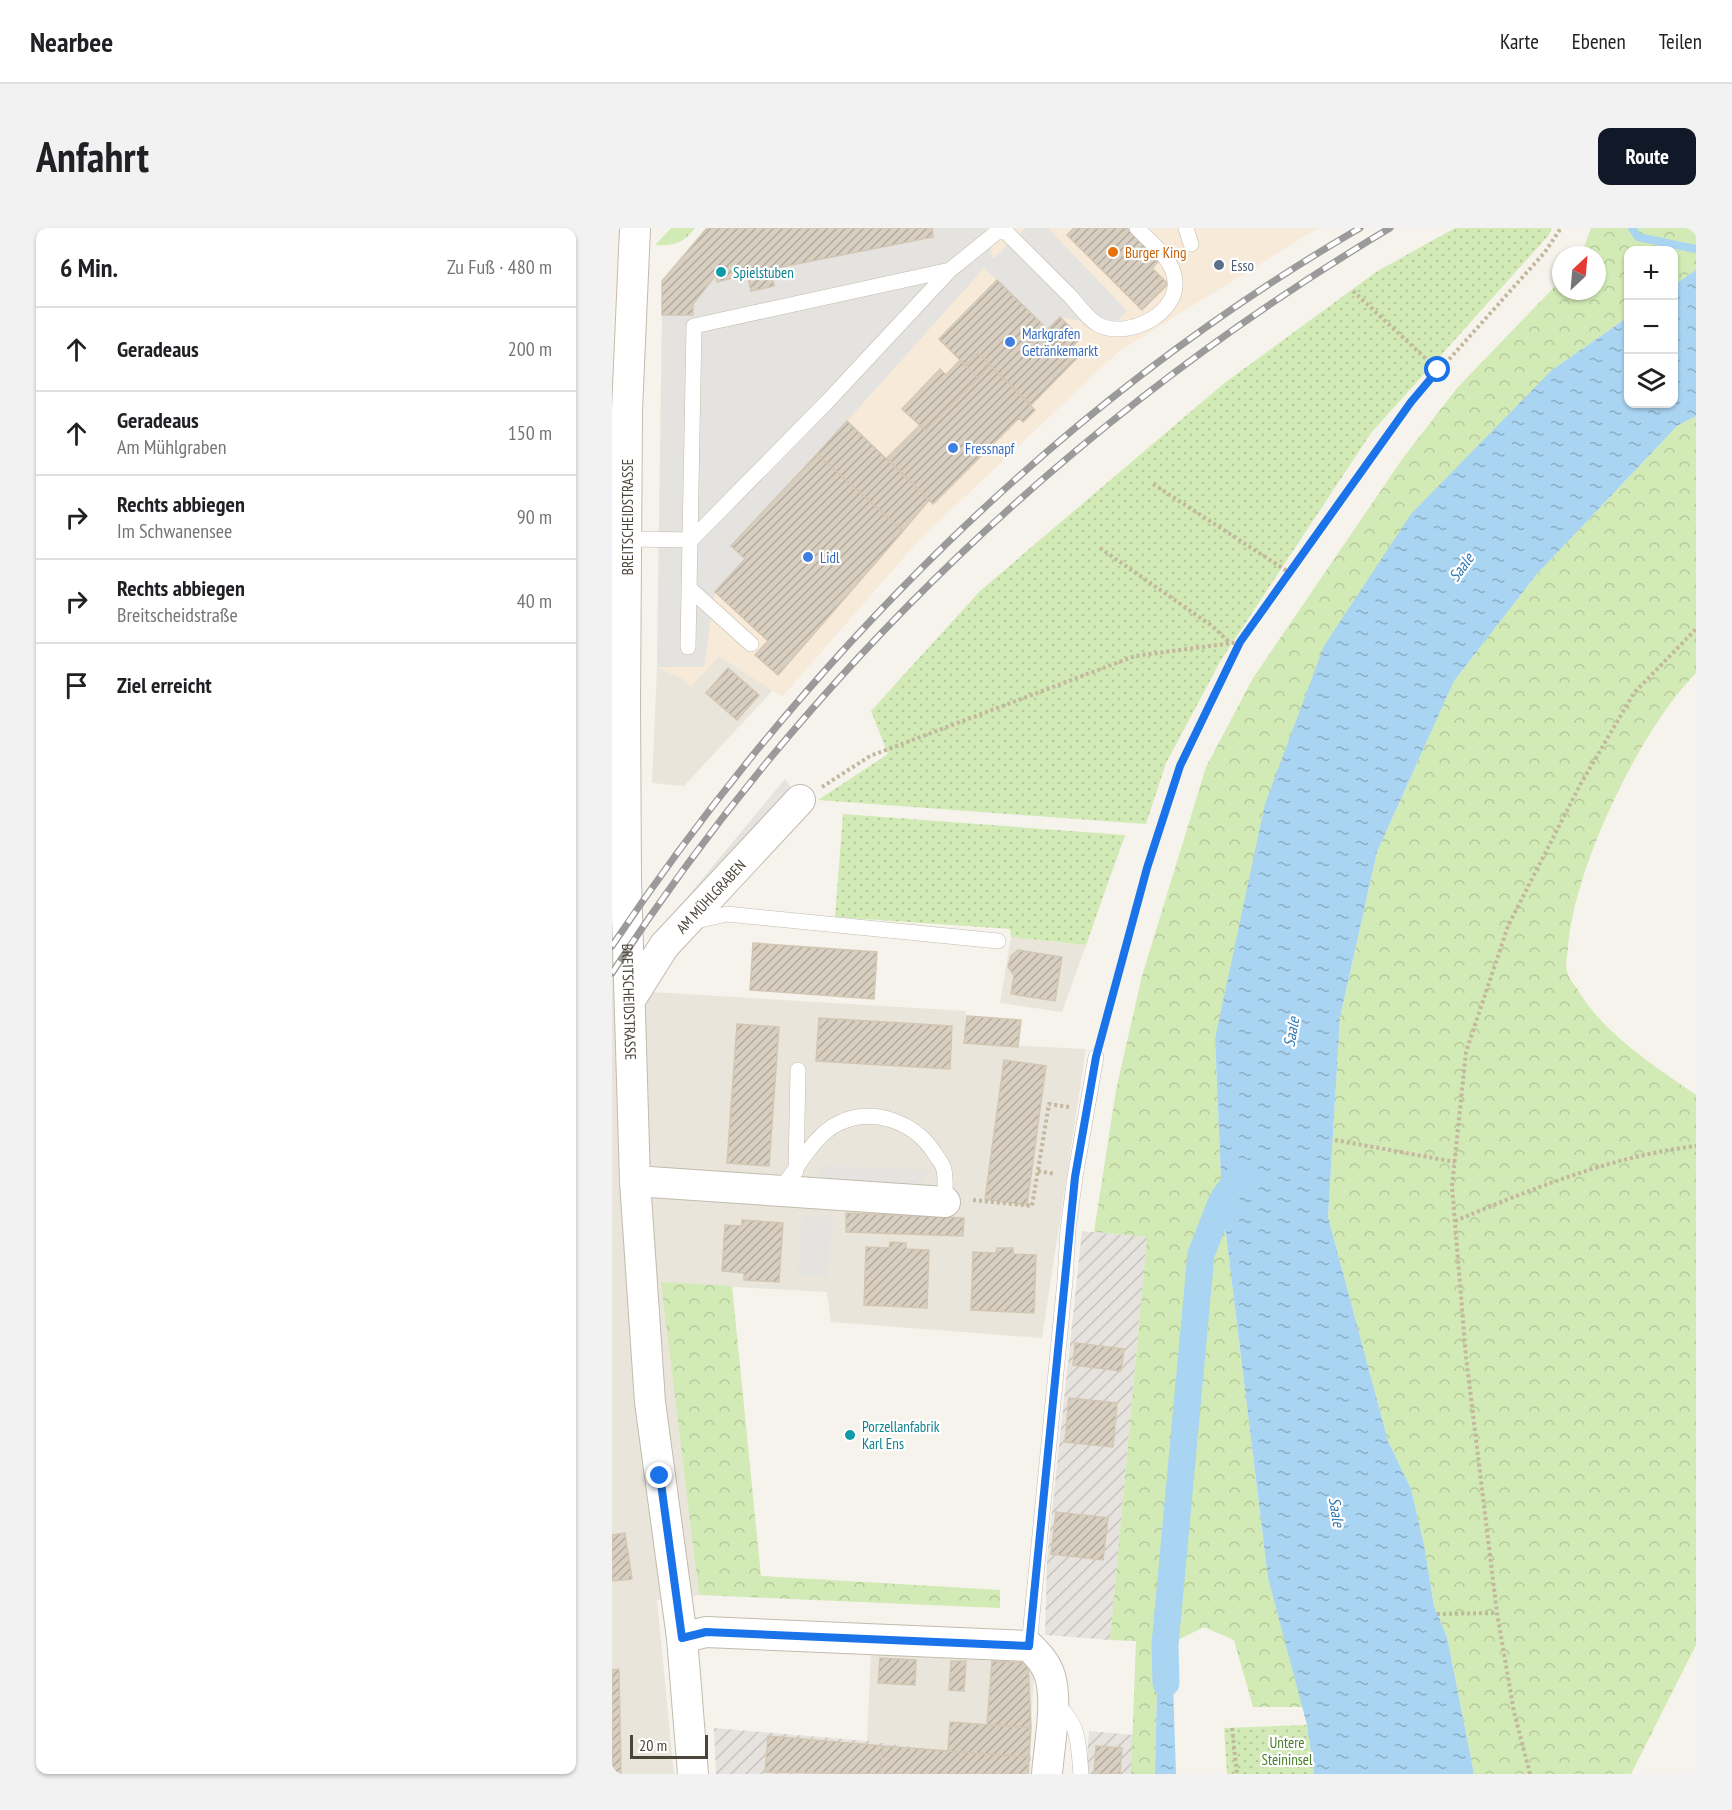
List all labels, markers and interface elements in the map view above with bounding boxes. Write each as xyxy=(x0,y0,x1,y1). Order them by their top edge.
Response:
text: Nearbee xyxy=(30,23,113,60)
text: Karte xyxy=(1500,28,1539,55)
text: Ebenen xyxy=(1572,28,1626,55)
text: Teilen xyxy=(1659,28,1702,55)
button: Route xyxy=(1598,128,1696,185)
text: Anfahrt xyxy=(36,129,149,184)
place label: Burger King xyxy=(1125,243,1186,262)
marker: Burger King xyxy=(1106,245,1120,259)
north arrow xyxy=(1552,246,1606,300)
map controls xyxy=(1624,246,1678,408)
button: + xyxy=(1624,246,1678,300)
text: 6 Min. xyxy=(60,251,118,284)
text: Zu Fuß · 480 m xyxy=(447,254,552,280)
place label: Esso xyxy=(1231,256,1254,275)
marker: Esso xyxy=(1212,258,1226,272)
place label: Spielstuben xyxy=(733,263,794,282)
marker: Spielstuben xyxy=(714,265,728,279)
button: − xyxy=(1624,300,1678,354)
place label: Markgrafen Getränkemarkt xyxy=(1022,324,1098,360)
icon: ahead xyxy=(60,333,93,366)
text: Geradeaus xyxy=(117,335,199,363)
marker: Markgrafen Getränkemarkt xyxy=(1003,335,1017,349)
text: 200 m xyxy=(508,336,552,362)
button: layers xyxy=(1624,354,1678,408)
route start xyxy=(1424,356,1450,382)
text: Geradeaus xyxy=(117,406,199,434)
icon: ahead xyxy=(60,417,93,450)
text: 150 m xyxy=(508,420,552,446)
text: Am Mühlgraben xyxy=(117,434,226,460)
place label: Fressnapf xyxy=(965,439,1016,458)
marker: Fressnapf xyxy=(946,441,960,455)
street label: BREITSCHEIDSTRASSE xyxy=(618,459,637,575)
text: Rechts abbiegen xyxy=(117,490,245,518)
icon: right xyxy=(60,501,93,534)
text: 90 m xyxy=(517,504,552,530)
text: Im Schwanensee xyxy=(117,518,232,544)
place label: Lidl xyxy=(820,548,840,567)
water label: Saale xyxy=(1444,548,1479,585)
marker: Lidl xyxy=(801,550,815,564)
text: Rechts abbiegen xyxy=(117,574,245,602)
icon: right xyxy=(60,585,93,618)
text: 40 m xyxy=(517,588,552,614)
text: Breitscheidstraße xyxy=(117,602,238,628)
icon: arrive xyxy=(60,669,93,702)
text: Ziel erreicht xyxy=(117,671,212,699)
street label: AM MÜHLGRABEN xyxy=(672,855,749,937)
street label: BREITSCHEIDSTRASSE xyxy=(618,943,641,1060)
water label: Saale xyxy=(1279,1014,1304,1049)
place label: Porzellanfabrik Karl Ens xyxy=(862,1417,940,1453)
marker: Porzellanfabrik Karl Ens xyxy=(843,1428,857,1442)
route end xyxy=(646,1462,672,1488)
water label: Saale xyxy=(1325,1496,1349,1530)
scale bar xyxy=(630,1732,708,1760)
park label: Untere Steininsel xyxy=(1261,1733,1313,1769)
text: 20 m xyxy=(639,1735,667,1755)

